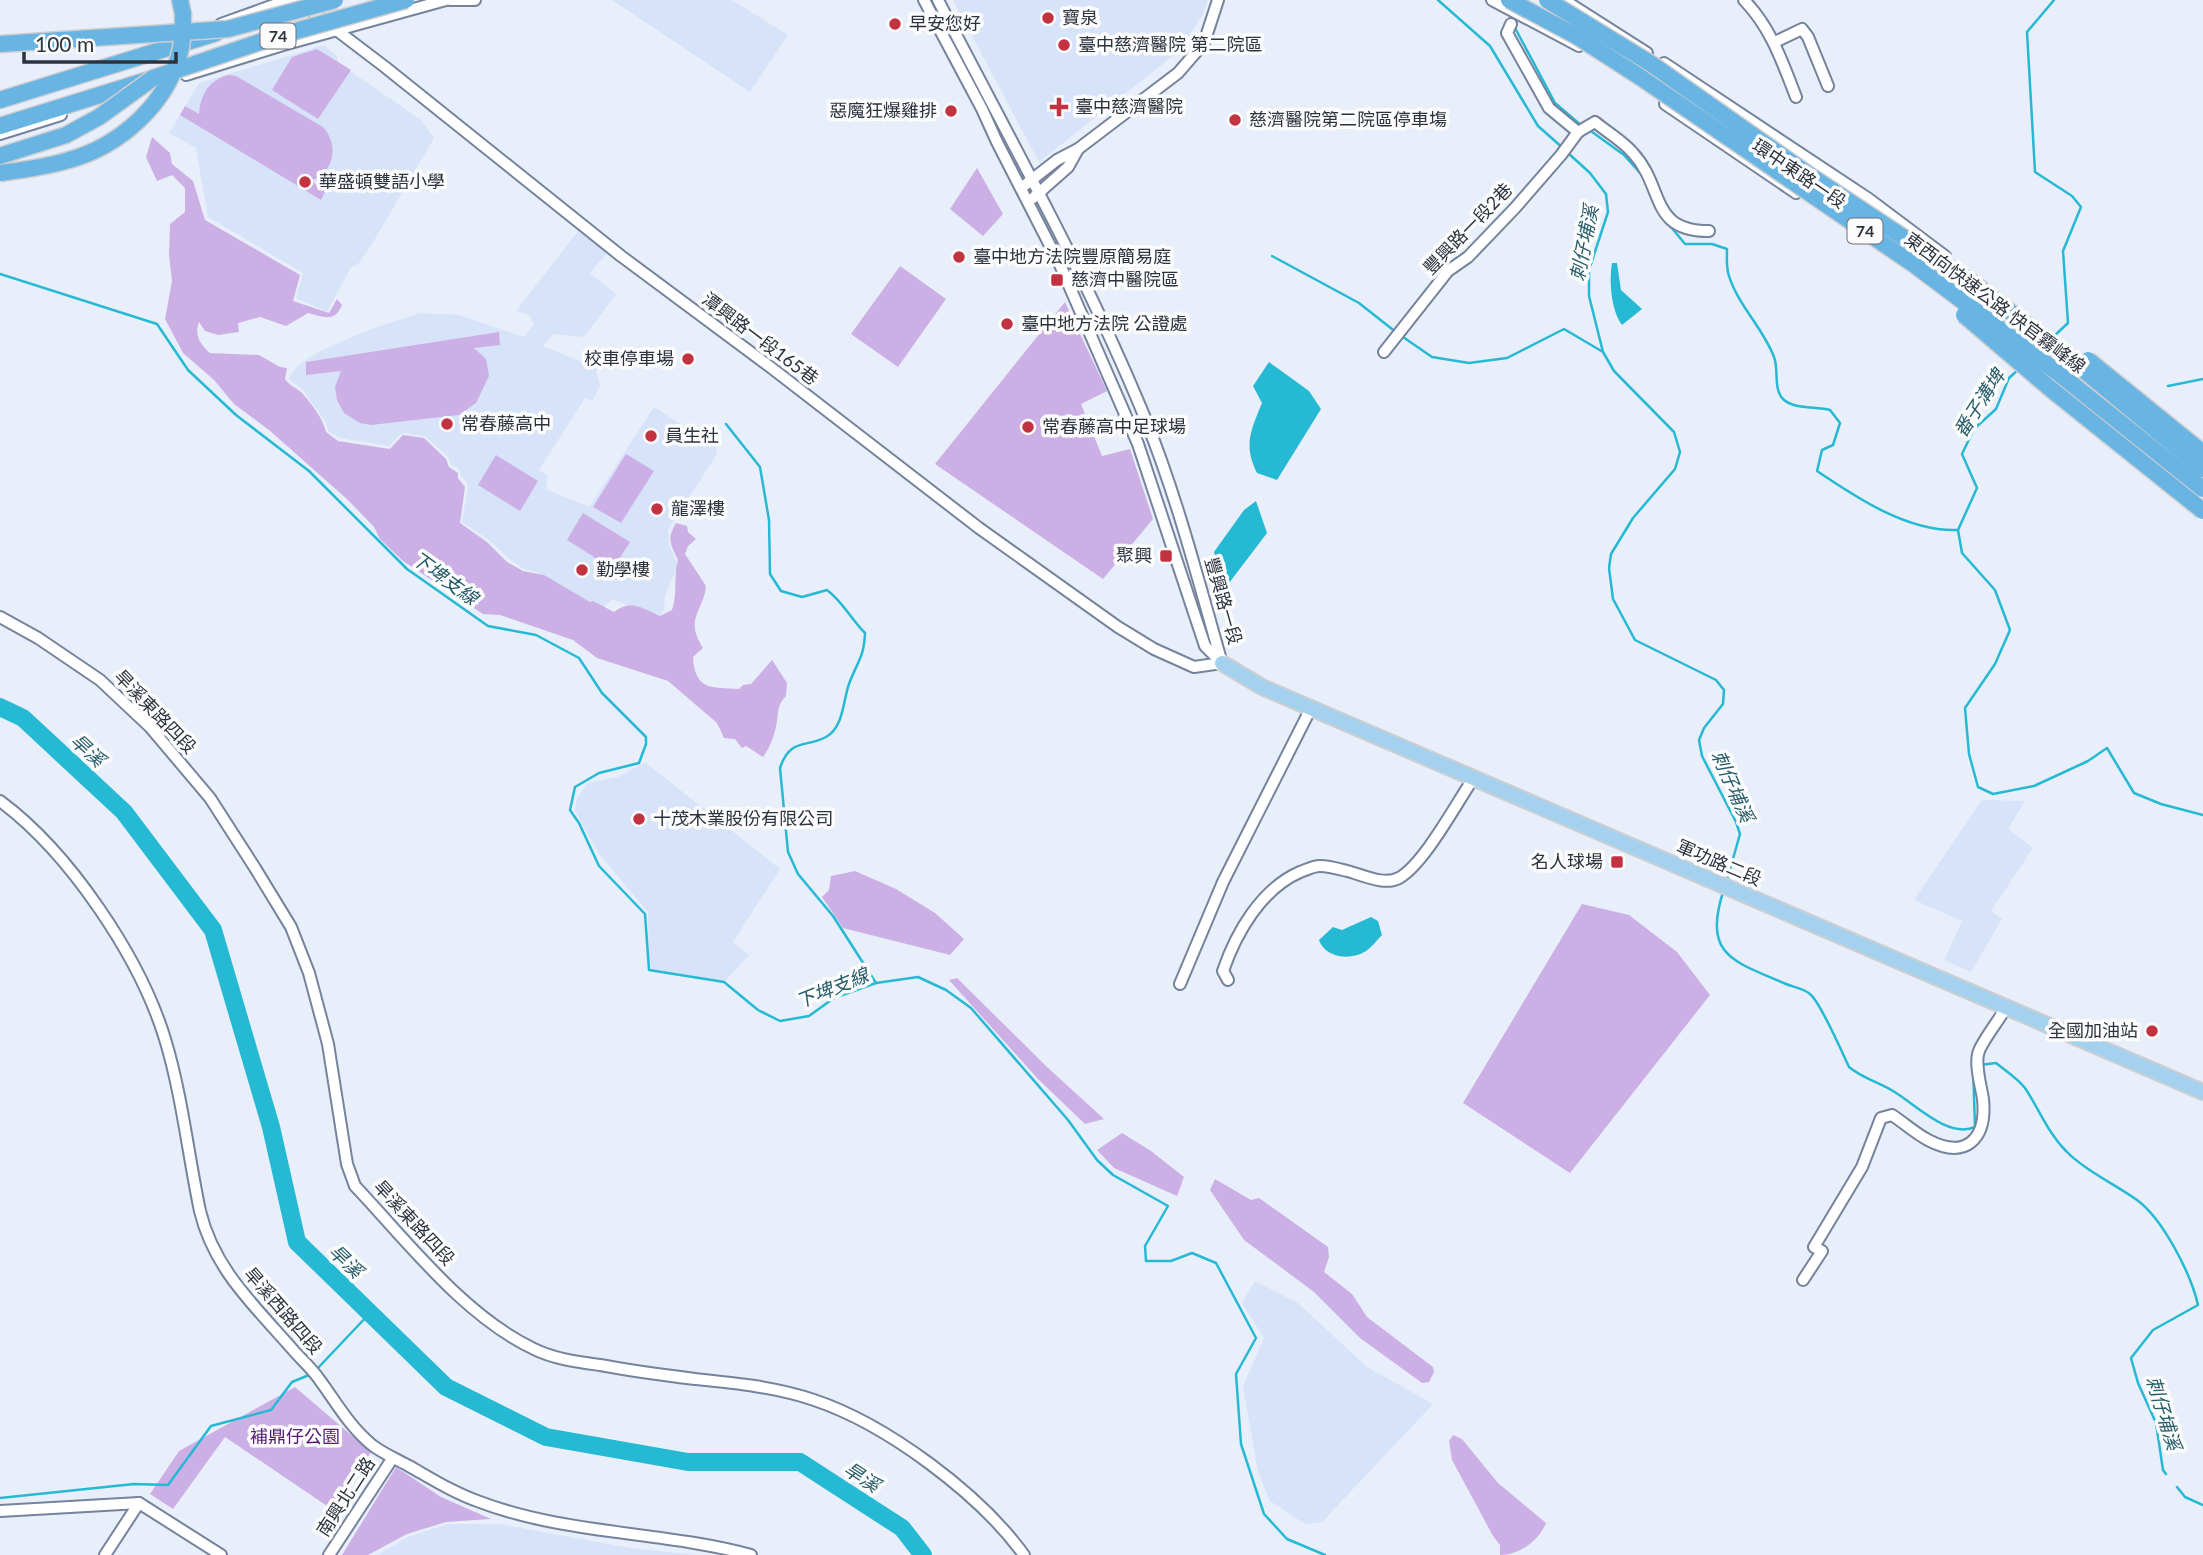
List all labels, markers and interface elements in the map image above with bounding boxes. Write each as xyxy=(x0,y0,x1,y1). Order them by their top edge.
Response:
place label: 寶泉 xyxy=(1062,6,1098,28)
marker: 寶泉 xyxy=(1040,10,1056,26)
place label: 早安您好 xyxy=(909,12,981,34)
marker: 早安您好 xyxy=(887,16,903,32)
scale bar xyxy=(24,21,177,65)
road number: 74 xyxy=(260,24,296,48)
text: 100 m xyxy=(35,31,94,56)
place label: 臺中慈濟醫院 第二院區 xyxy=(1078,33,1263,55)
marker: 臺中慈濟醫院 第二院區 xyxy=(1056,37,1072,53)
place label: 臺中慈濟醫院 xyxy=(1075,95,1183,117)
marker: 臺中慈濟醫院 xyxy=(1049,97,1069,117)
place label: 惡魔狂爆雞排 xyxy=(829,99,937,121)
marker: 惡魔狂爆雞排 xyxy=(943,103,959,119)
place label: 慈濟醫院第二院區停車塲 xyxy=(1249,108,1447,130)
marker: 慈濟醫院第二院區停車塲 xyxy=(1227,112,1243,128)
street label: 環中東路一段 xyxy=(1749,134,1850,212)
place label: 華盛頓雙語小學 xyxy=(319,170,445,192)
marker: 華盛頓雙語小學 xyxy=(297,174,313,190)
street label: 豐興路一段2巷 xyxy=(1418,178,1516,279)
water label: 刺仔埔溪 xyxy=(1565,200,1603,282)
road number: 74 xyxy=(1848,218,1882,244)
street label: 東西向快速公路 快官霧峰線 xyxy=(1901,227,2090,377)
place label: 臺中地方法院豐原簡易庭 xyxy=(973,245,1171,267)
marker: 臺中地方法院豐原簡易庭 xyxy=(951,249,967,265)
place label: 慈濟中醫院區 xyxy=(1071,268,1179,290)
marker: 慈濟中醫院區 xyxy=(1049,272,1065,288)
street label: 潭興路一段165巷 xyxy=(698,287,823,389)
place label: 臺中地方法院 公證處 xyxy=(1021,312,1188,334)
marker: 臺中地方法院 公證處 xyxy=(999,316,1015,332)
place label: 校車停車場 xyxy=(584,347,674,369)
marker: 校車停車場 xyxy=(680,351,696,367)
water label: 番子溝埤 xyxy=(1948,363,2010,441)
place label: 常春藤高中 xyxy=(461,412,551,434)
place label: 常春藤高中足球場 xyxy=(1042,415,1186,437)
marker: 常春藤高中 xyxy=(439,416,455,432)
marker: 常春藤高中足球場 xyxy=(1020,419,1036,435)
place label: 員生社 xyxy=(665,424,719,446)
marker: 員生社 xyxy=(643,428,659,444)
place label: 龍澤樓 xyxy=(671,497,725,519)
marker: 龍澤樓 xyxy=(649,501,665,517)
place label: 聚興 xyxy=(1116,544,1152,566)
water label: 下埤支線 xyxy=(408,546,484,610)
marker: 聚興 xyxy=(1158,548,1174,564)
street label: 豐興路一段 xyxy=(1201,554,1247,647)
place label: 勤學樓 xyxy=(596,558,650,580)
marker: 勤學樓 xyxy=(574,562,590,578)
street label: 旱溪東路四段 xyxy=(110,665,201,758)
water label: 旱溪 xyxy=(67,728,112,773)
water label: 刺仔埔溪 xyxy=(1707,746,1761,828)
place label: 十茂木業股份有限公司 xyxy=(653,807,833,829)
marker: 十茂木業股份有限公司 xyxy=(631,811,647,827)
street label: 軍功路二段 xyxy=(1674,834,1765,890)
place label: 名人球場 xyxy=(1531,850,1603,872)
marker: 名人球場 xyxy=(1609,854,1625,870)
water label: 下埤支線 xyxy=(792,962,873,1012)
place label: 全國加油站 xyxy=(2048,1019,2138,1041)
marker: 全國加油站 xyxy=(2144,1023,2160,1039)
street label: 旱溪東路四段 xyxy=(370,1175,460,1269)
water label: 旱溪 xyxy=(325,1239,370,1284)
street label: 旱溪西路四段 xyxy=(240,1262,327,1358)
water label: 刺仔埔溪 xyxy=(2142,1373,2187,1455)
park label: 補鼎仔公園 xyxy=(250,1425,340,1447)
street label: 南興北二路 xyxy=(311,1453,379,1540)
water label: 旱溪 xyxy=(840,1457,887,1498)

